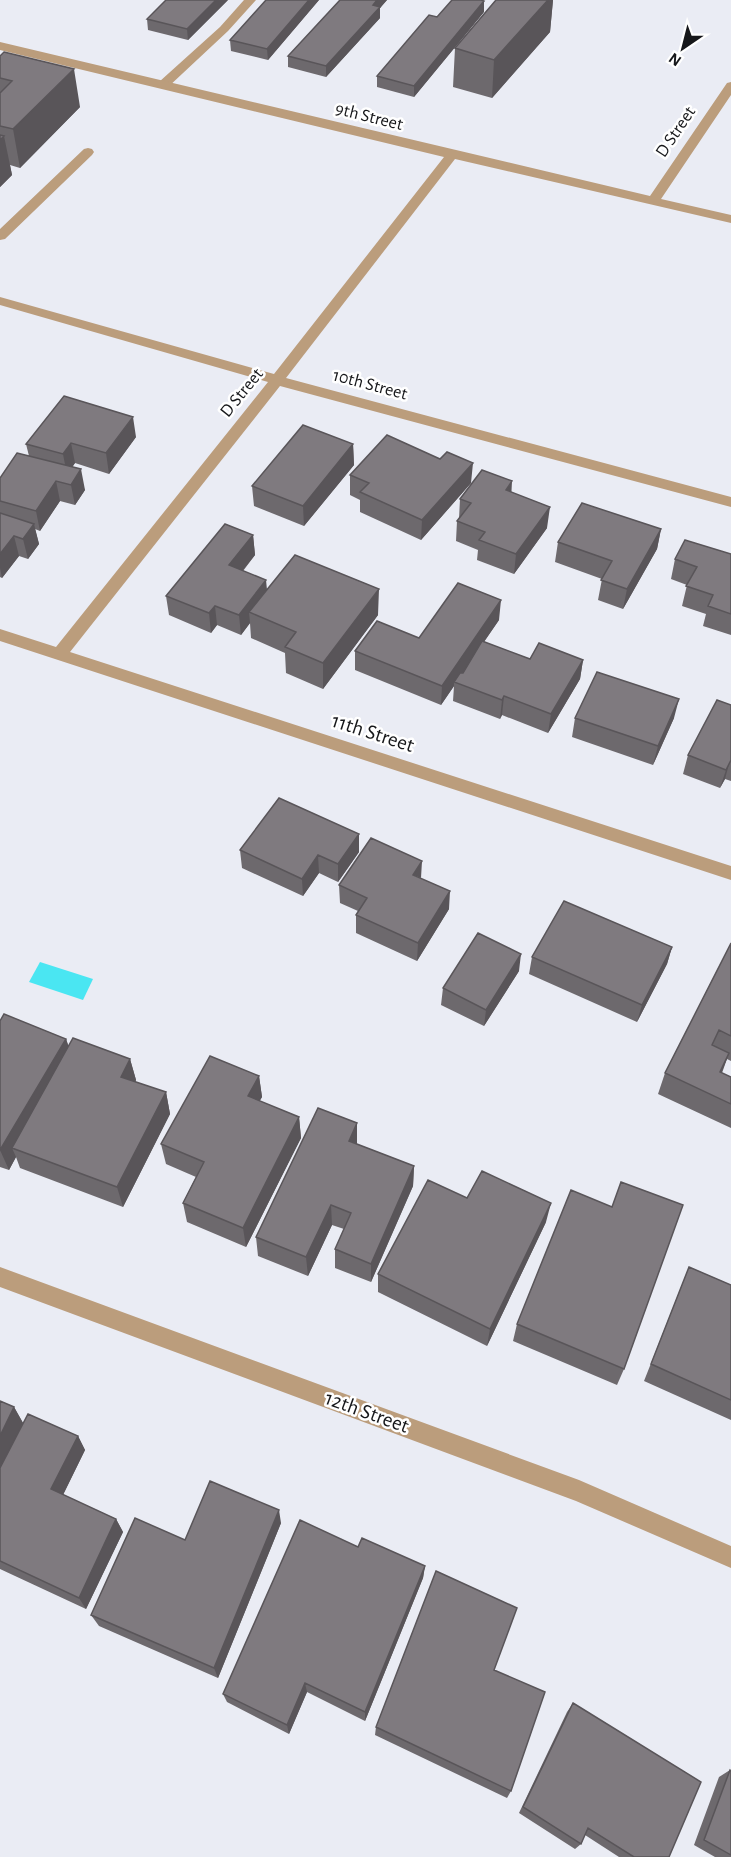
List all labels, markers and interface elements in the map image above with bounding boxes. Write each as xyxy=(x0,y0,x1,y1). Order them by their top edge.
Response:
north arrow xyxy=(653,18,713,78)
text: N xyxy=(666,50,684,69)
street label: 9th Street xyxy=(333,100,405,134)
street label: D Street xyxy=(653,103,700,161)
street label: D Street xyxy=(217,365,267,421)
street label: 10th Street xyxy=(331,366,409,404)
street label: 11th Street xyxy=(329,710,417,756)
street label: 12th Street xyxy=(322,1387,412,1437)

